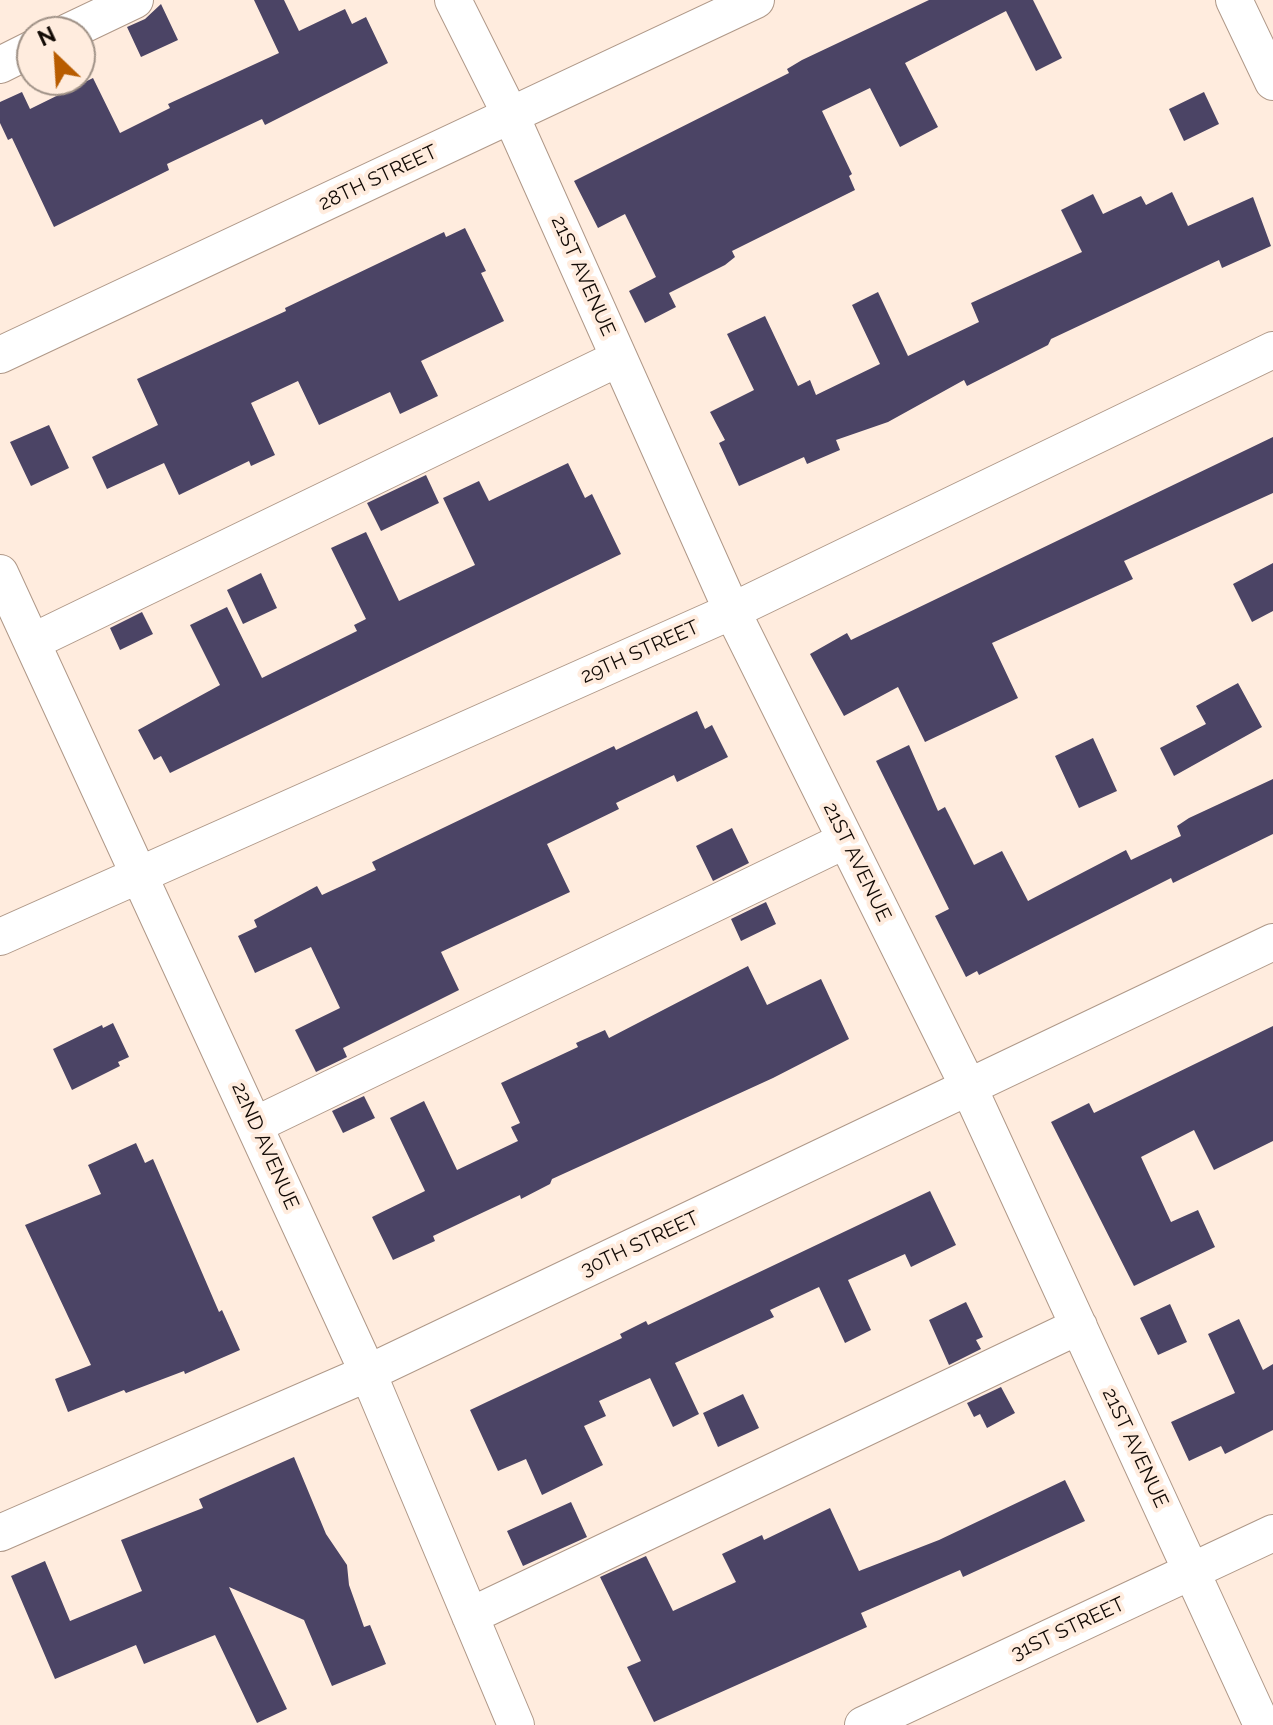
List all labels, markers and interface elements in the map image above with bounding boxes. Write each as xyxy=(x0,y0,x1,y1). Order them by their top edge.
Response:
north arrow xyxy=(16,16,96,96)
text: N xyxy=(34,21,60,51)
street label: 28TH STREET xyxy=(315,140,441,216)
street label: 21ST AVENUE xyxy=(546,212,620,340)
street label: 29TH STREET xyxy=(577,615,703,689)
street label: 21ST AVENUE xyxy=(818,799,896,925)
street label: 22ND AVENUE xyxy=(226,1079,304,1213)
street label: 30TH STREET xyxy=(577,1206,703,1282)
street label: 21ST AVENUE xyxy=(1097,1384,1173,1512)
street label: 31ST STREET xyxy=(1007,1592,1129,1666)

